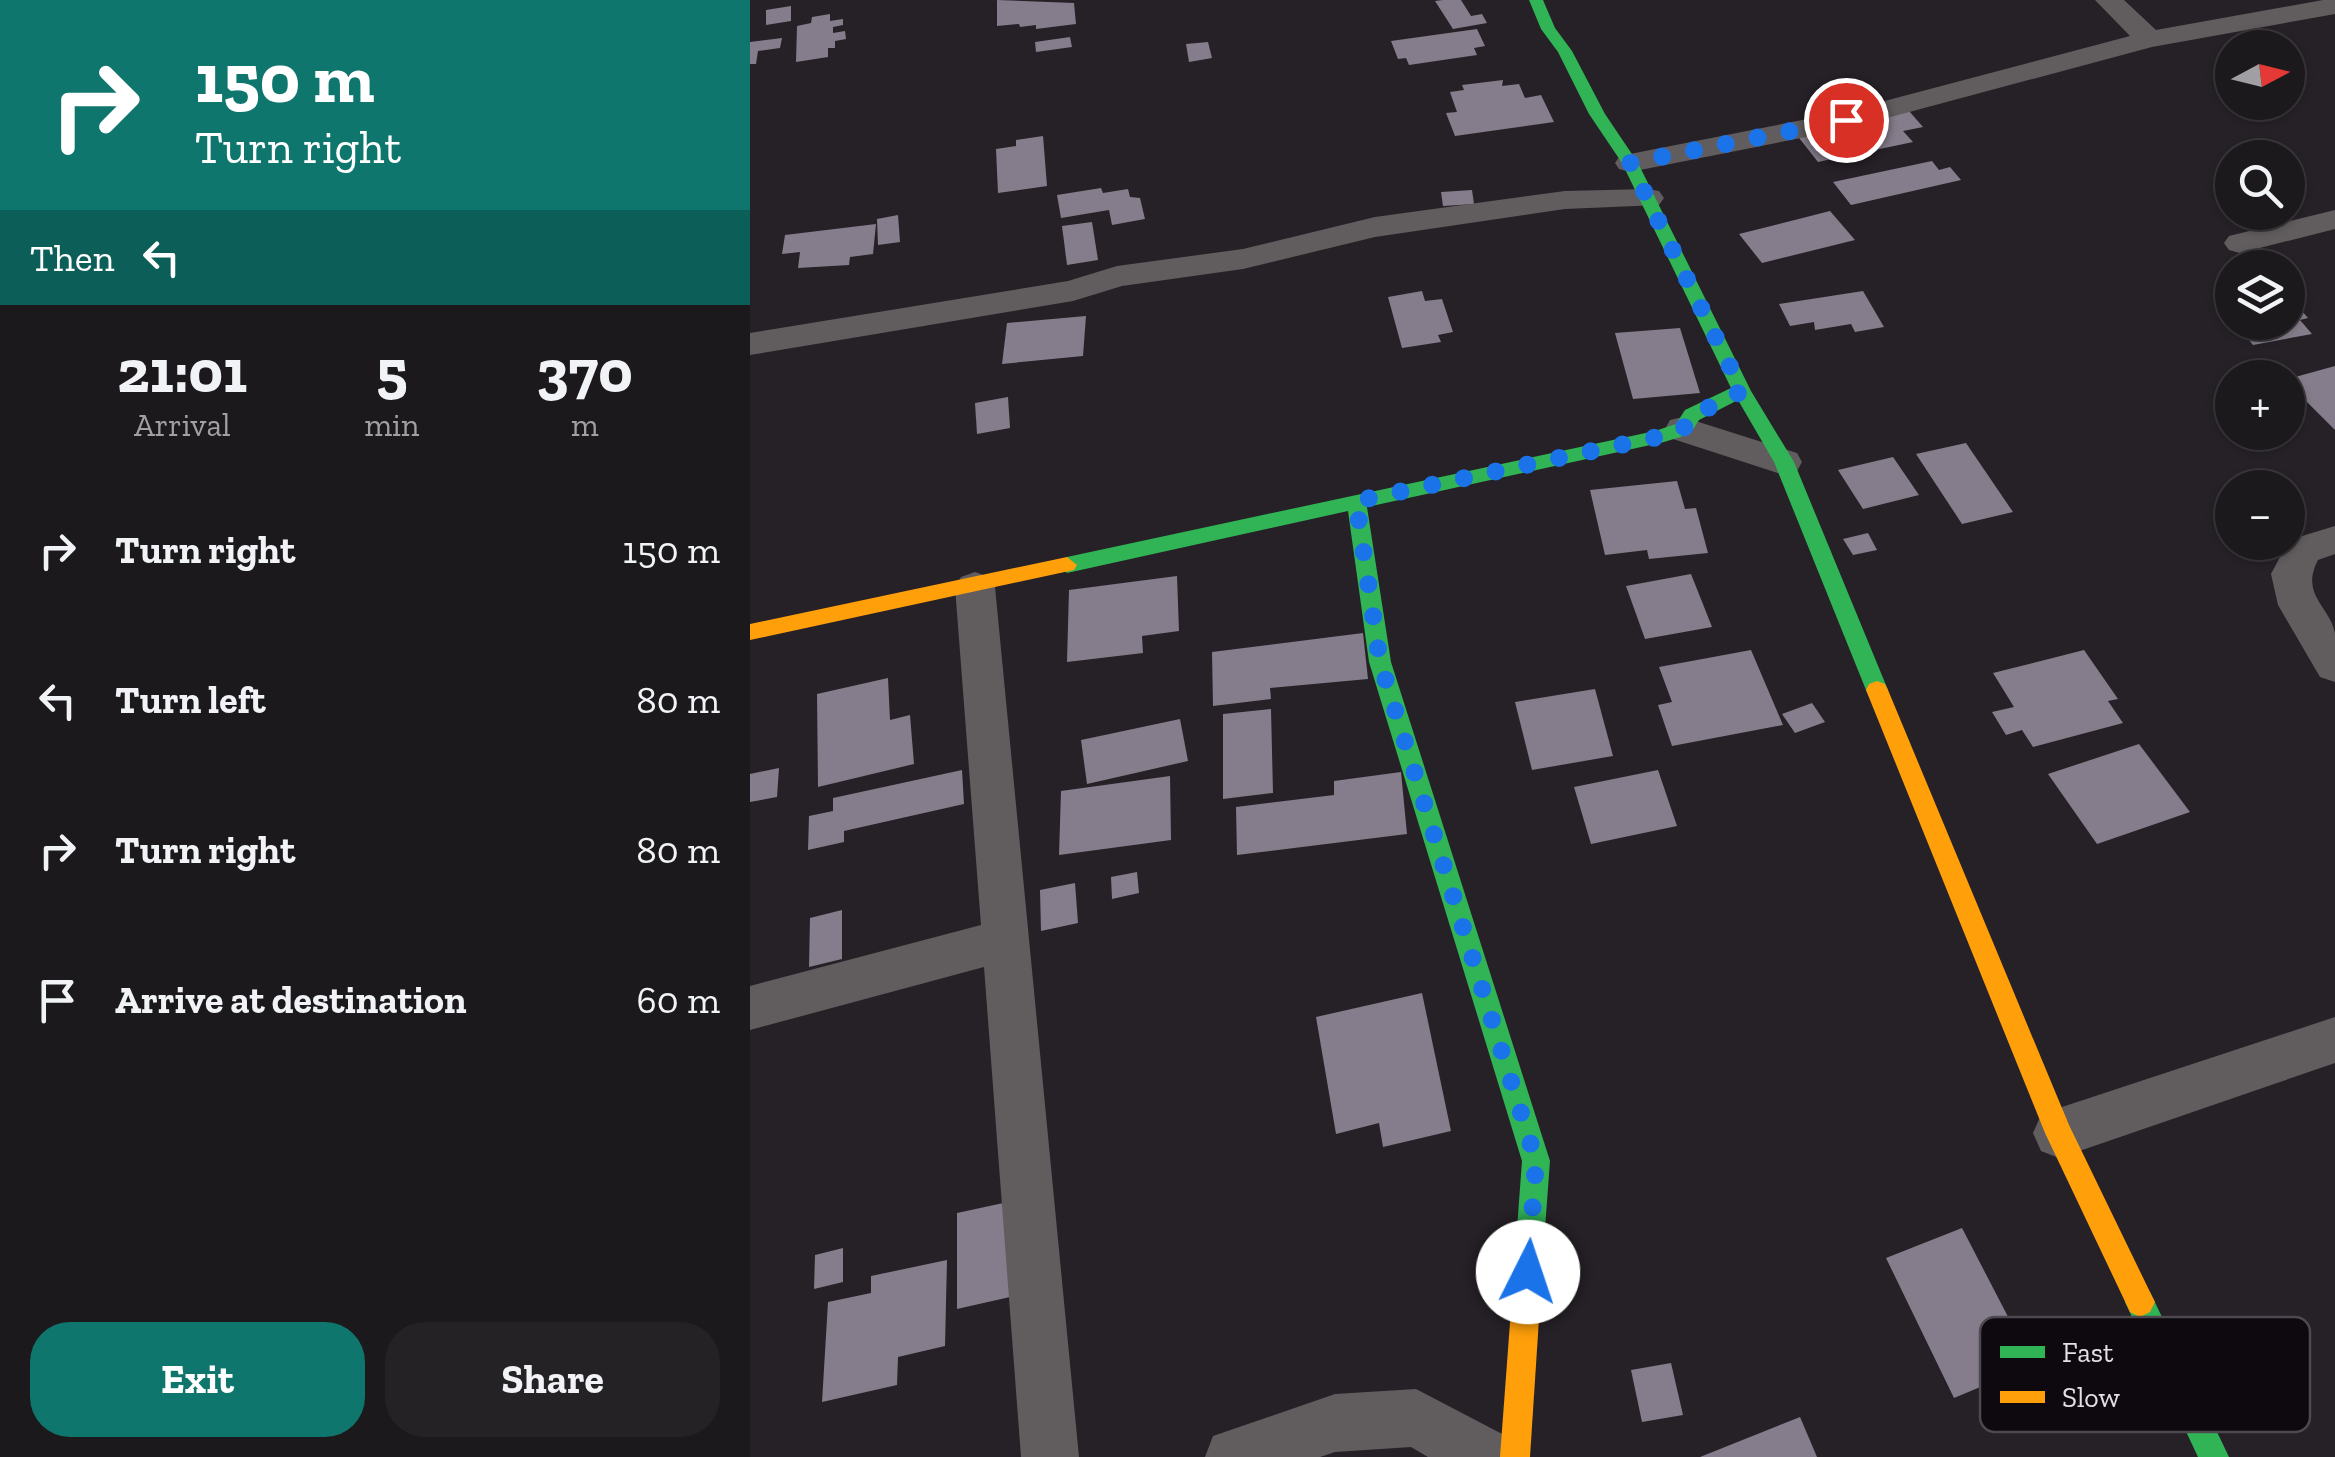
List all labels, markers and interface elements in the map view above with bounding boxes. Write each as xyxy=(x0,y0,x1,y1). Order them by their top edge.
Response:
north arrow xyxy=(2215,30,2305,120)
map controls xyxy=(2215,30,2305,560)
text: 150 m xyxy=(195,36,375,120)
icon: right xyxy=(30,40,160,170)
pin xyxy=(1804,78,1889,163)
icon: arrive xyxy=(1819,93,1874,148)
text: Turn right xyxy=(195,121,401,175)
button: search xyxy=(2215,140,2305,230)
icon: left xyxy=(134,230,189,285)
text: Then xyxy=(30,235,114,281)
button: layers xyxy=(2215,250,2305,340)
text: 21:01 xyxy=(117,335,247,407)
text: 5 xyxy=(376,335,408,407)
text: 370 xyxy=(537,335,633,407)
button: + xyxy=(2215,360,2305,450)
text: Arrival xyxy=(134,406,230,444)
text: min xyxy=(364,406,419,444)
text: m xyxy=(571,406,599,444)
button: − xyxy=(2215,470,2305,560)
icon: right xyxy=(30,523,85,578)
text: Turn right xyxy=(115,527,295,573)
text: 150 m xyxy=(623,527,720,573)
icon: left xyxy=(30,673,85,728)
text: Turn left xyxy=(115,677,266,723)
text: 80 m xyxy=(636,677,720,723)
icon: right xyxy=(30,823,85,878)
text: Turn right xyxy=(115,827,295,873)
text: 80 m xyxy=(636,827,720,873)
icon: arrive xyxy=(30,973,85,1028)
text: Arrive at destination xyxy=(115,977,466,1023)
text: 60 m xyxy=(637,977,720,1023)
position arrow xyxy=(1476,1220,1580,1324)
legend xyxy=(1980,1317,2310,1432)
button: Exit xyxy=(30,1322,365,1437)
button: Share xyxy=(385,1322,720,1437)
text: Fast xyxy=(2062,1336,2114,1369)
text: Slow xyxy=(2062,1381,2120,1414)

